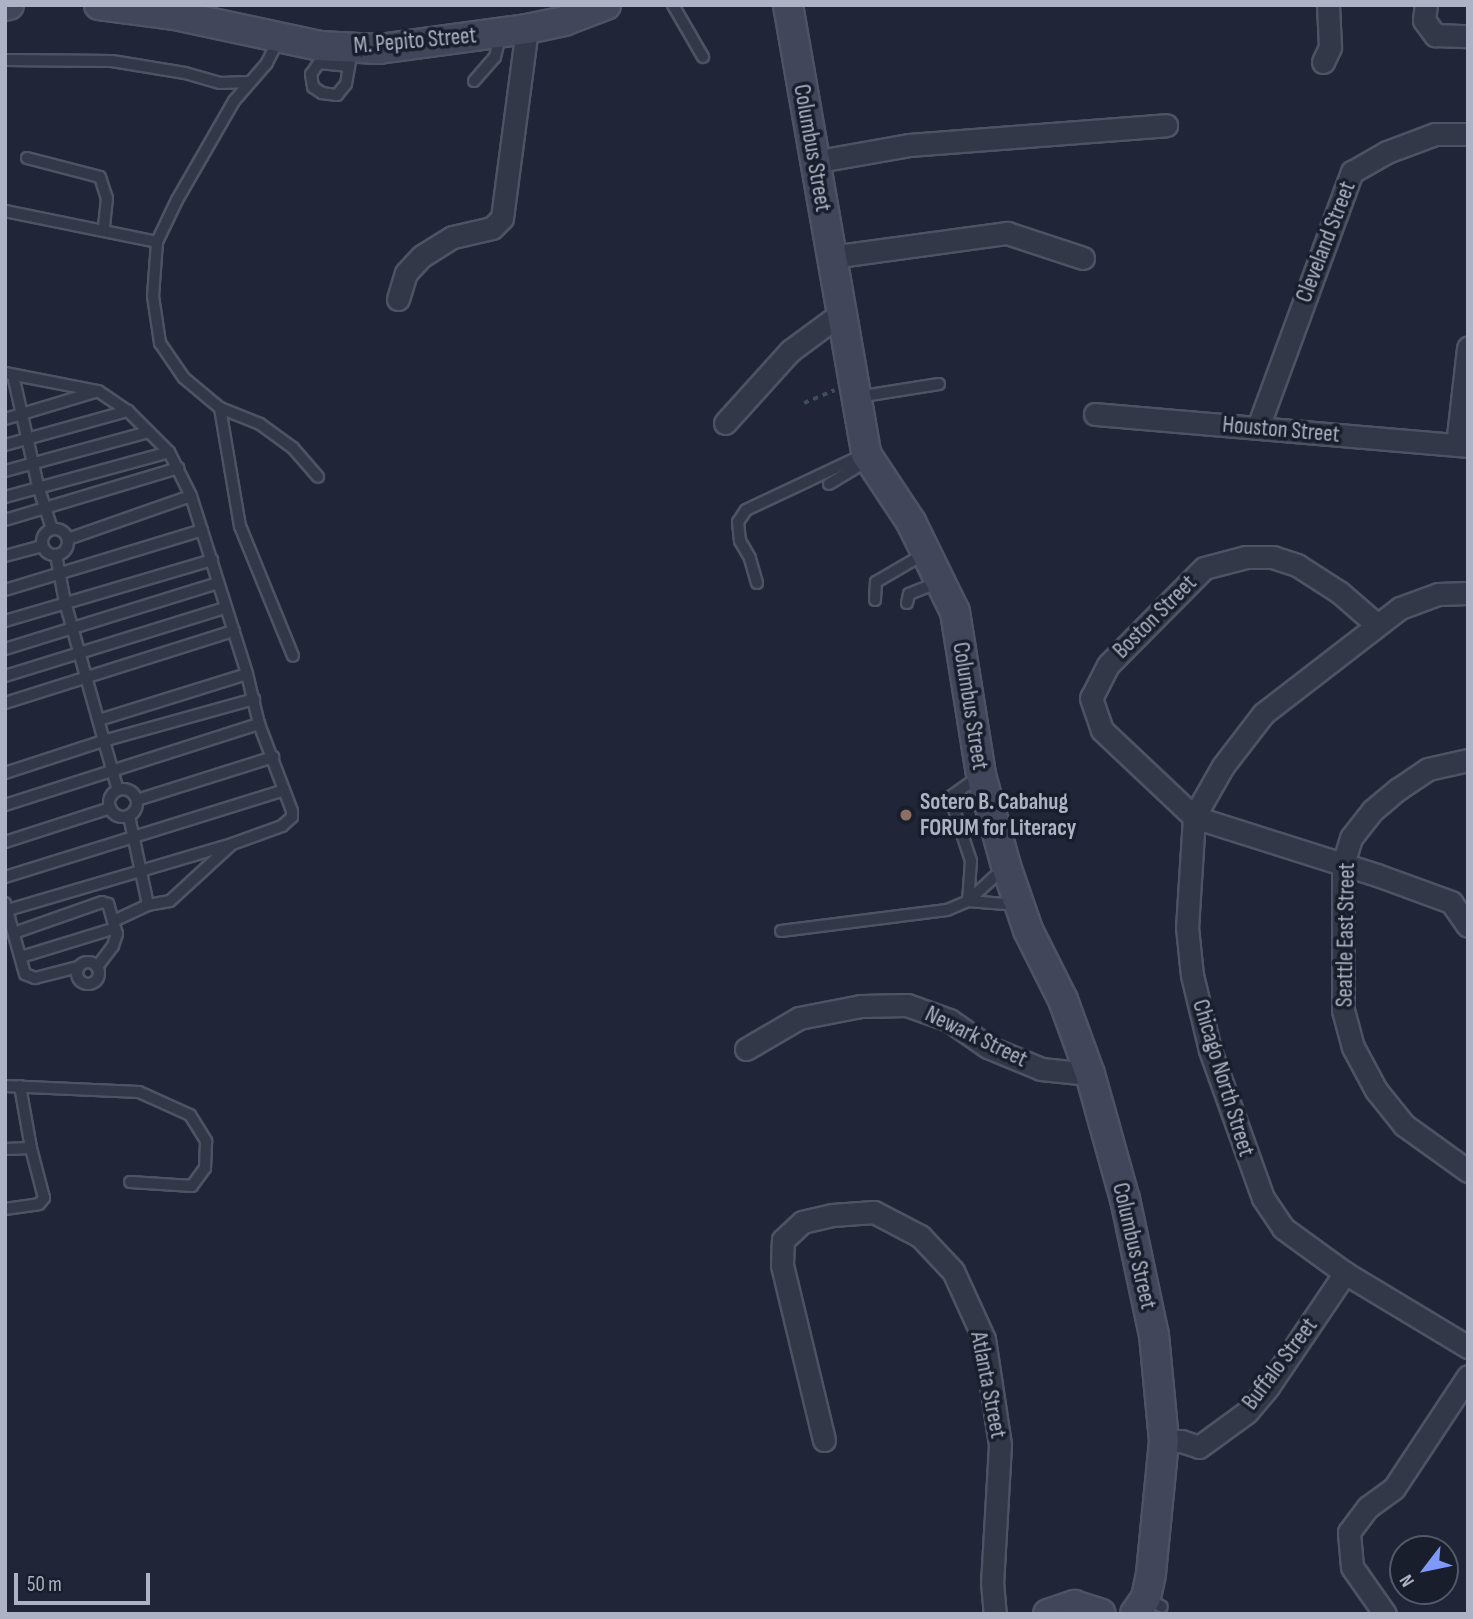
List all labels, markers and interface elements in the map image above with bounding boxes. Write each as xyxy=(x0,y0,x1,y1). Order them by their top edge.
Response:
street label: M. Pepito Street xyxy=(353,22,477,60)
street label: Columbus Street xyxy=(787,82,837,214)
street label: Cleveland Street xyxy=(1290,178,1362,306)
street label: Houston Street xyxy=(1221,411,1341,449)
street label: Boston Street xyxy=(1108,570,1202,664)
street label: Columbus Street xyxy=(946,640,994,772)
place label: Sotero B. Cabahug FORUM for Literacy xyxy=(920,788,1076,842)
marker: Sotero B. Cabahug FORUM for Literacy xyxy=(898,807,914,823)
street label: Seattle East Street xyxy=(1331,862,1361,1008)
street label: Chicago North Street xyxy=(1186,996,1260,1160)
street label: Newark Street xyxy=(921,1000,1031,1074)
street label: Columbus Street xyxy=(1106,1180,1162,1312)
street label: Buffalo Street xyxy=(1237,1313,1323,1415)
street label: Atlanta Street xyxy=(964,1329,1012,1441)
north arrow xyxy=(1389,1535,1459,1605)
scale bar xyxy=(18,1560,154,1604)
text: N xyxy=(1395,1570,1420,1591)
text: 50 m xyxy=(27,1572,62,1597)

